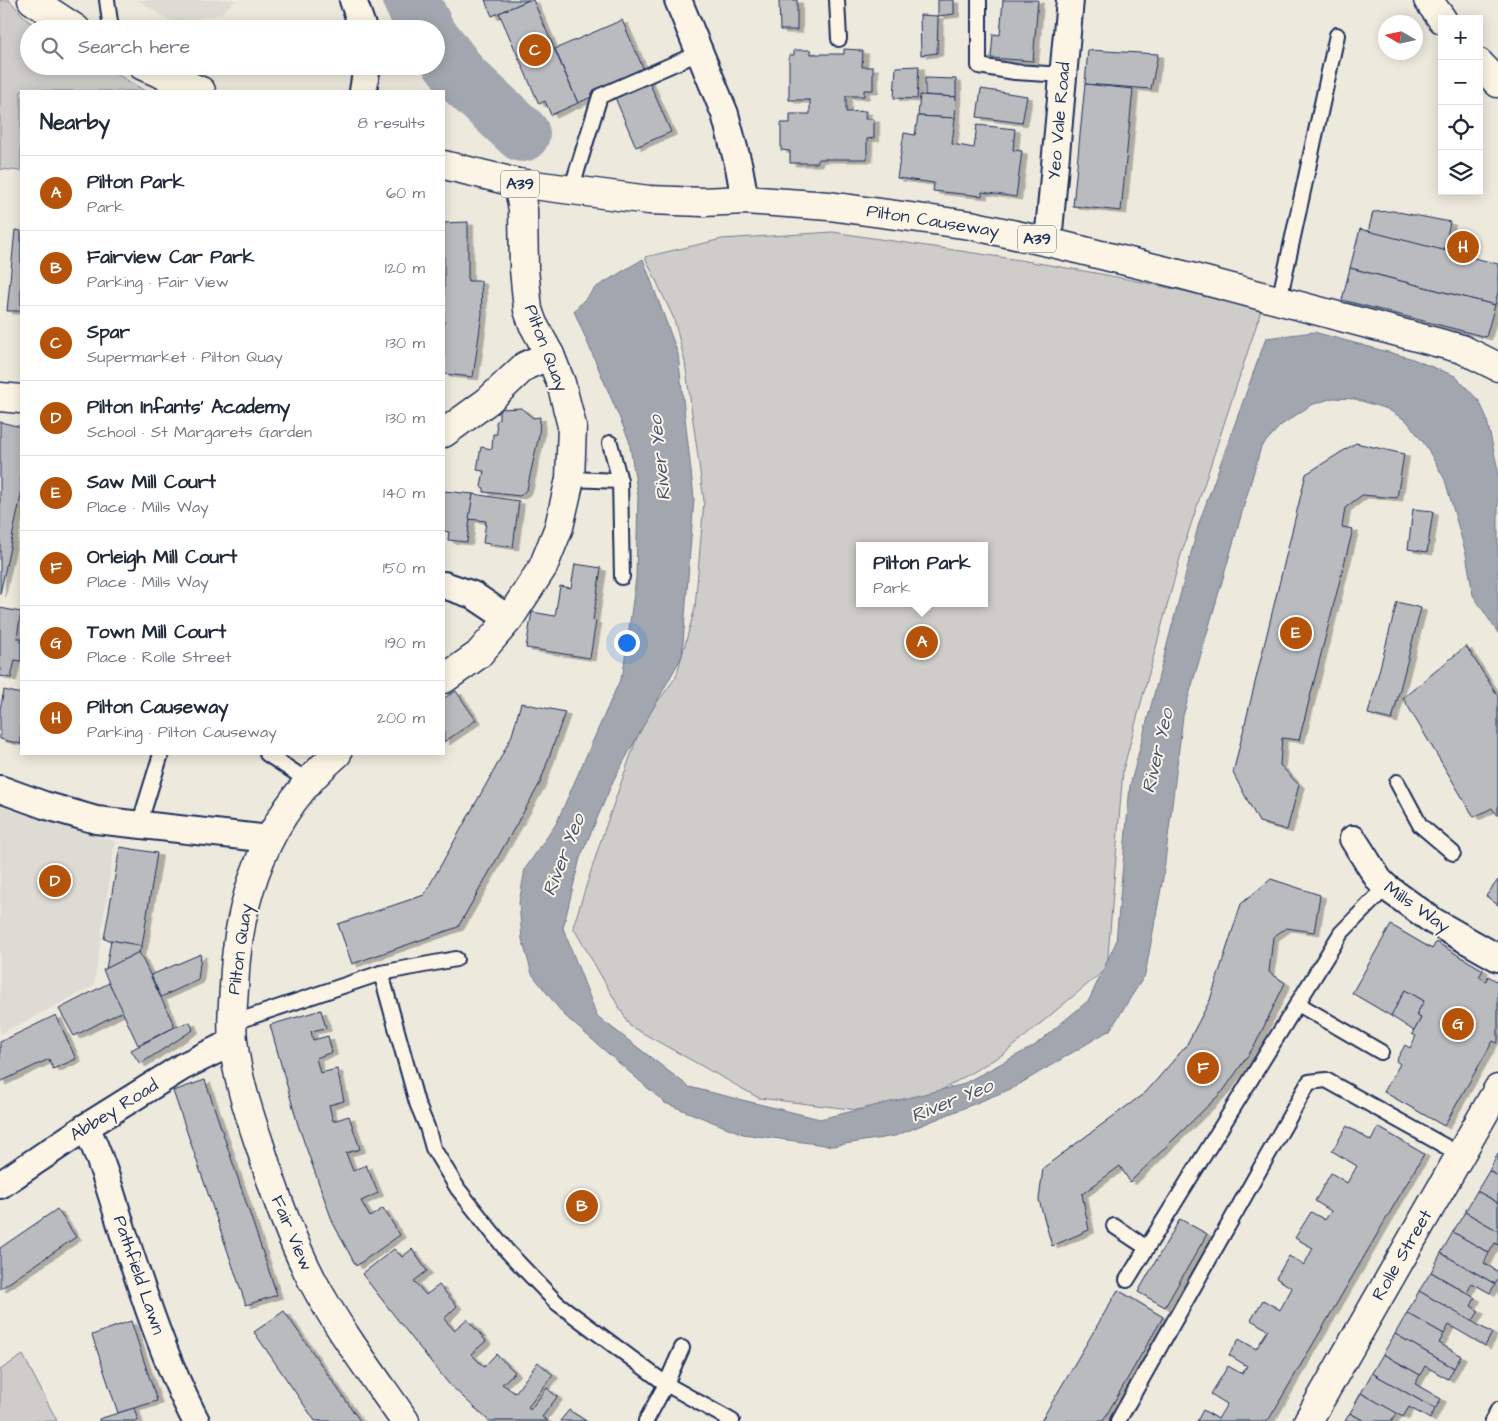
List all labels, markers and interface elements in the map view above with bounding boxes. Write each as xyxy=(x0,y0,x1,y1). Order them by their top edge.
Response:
north arrow xyxy=(1378,15,1423,60)
map controls xyxy=(1438,15,1483,195)
button: + xyxy=(1438,15,1483,60)
search box xyxy=(20,20,445,75)
pin: C xyxy=(519,31,551,69)
icon: search xyxy=(38,34,66,62)
text: Search here xyxy=(78,34,190,61)
button: − xyxy=(1438,60,1483,105)
street label: Yeo Vale Road xyxy=(1041,61,1077,181)
button: locate xyxy=(1438,105,1483,150)
text: Nearby xyxy=(40,108,110,137)
text: 8 results xyxy=(358,112,425,134)
button: layers xyxy=(1438,150,1483,195)
text: Pilton Park xyxy=(87,169,184,196)
road number: A39 xyxy=(501,170,539,198)
text: A xyxy=(51,182,61,204)
text: 60 m xyxy=(386,182,425,204)
text: Park xyxy=(87,196,124,218)
street label: Pilton Causeway xyxy=(865,198,1001,245)
road number: A39 xyxy=(1018,225,1056,252)
pin: H xyxy=(1447,228,1479,266)
text: Fairview Car Park xyxy=(87,244,254,271)
text: B xyxy=(50,257,62,279)
text: 120 m xyxy=(385,257,425,279)
text: Parking · Fair View xyxy=(87,271,229,293)
street label: Pilton Quay xyxy=(517,301,574,396)
text: Spar xyxy=(87,319,130,346)
text: C xyxy=(50,332,62,354)
text: 130 m xyxy=(386,332,425,354)
text: Supermarket · Pilton Quay xyxy=(87,346,283,368)
text: Pilton Infants' Academy xyxy=(87,394,290,421)
text: D xyxy=(51,407,61,429)
text: 130 m xyxy=(386,407,425,429)
water label: River Yeo xyxy=(642,413,678,502)
text: School · St Margarets Garden xyxy=(87,421,312,443)
text: Saw Mill Court xyxy=(87,469,216,496)
text: E xyxy=(51,482,61,504)
text: 140 m xyxy=(383,482,425,504)
text: Place · Mills Way xyxy=(87,496,209,518)
popup xyxy=(856,542,988,607)
text: Orleigh Mill Court xyxy=(87,544,237,571)
text: Pilton Park xyxy=(873,550,971,577)
text: F xyxy=(50,557,62,579)
text: 150 m xyxy=(383,557,425,579)
text: Place · Mills Way xyxy=(87,571,209,593)
text: Park xyxy=(873,577,910,599)
pin: E xyxy=(1280,614,1312,652)
text: Town Mill Court xyxy=(87,619,226,646)
pin: A xyxy=(906,623,938,661)
your location xyxy=(614,630,640,656)
text: G xyxy=(50,632,62,654)
text: 190 m xyxy=(385,632,425,654)
text: Place · Rolle Street xyxy=(87,646,232,668)
text: Pilton Causeway xyxy=(87,694,229,721)
water label: River Yeo xyxy=(1135,705,1181,796)
text: H xyxy=(51,707,61,729)
text: 200 m xyxy=(377,707,425,729)
text: Parking · Pilton Causeway xyxy=(87,721,277,743)
water label: River Yeo xyxy=(536,809,592,900)
pin: D xyxy=(39,862,71,900)
street label: Mills Way xyxy=(1378,875,1455,940)
street label: Pilton Quay xyxy=(221,902,260,996)
pin: G xyxy=(1442,1005,1474,1043)
pin: F xyxy=(1187,1049,1219,1087)
water label: River Yeo xyxy=(907,1072,998,1130)
street label: Abbey Road xyxy=(65,1073,164,1148)
pin: B xyxy=(566,1187,598,1225)
street label: Fair View xyxy=(265,1191,319,1275)
street label: Rolle Street xyxy=(1366,1204,1438,1305)
street label: Pathfield Lawn xyxy=(107,1212,171,1338)

